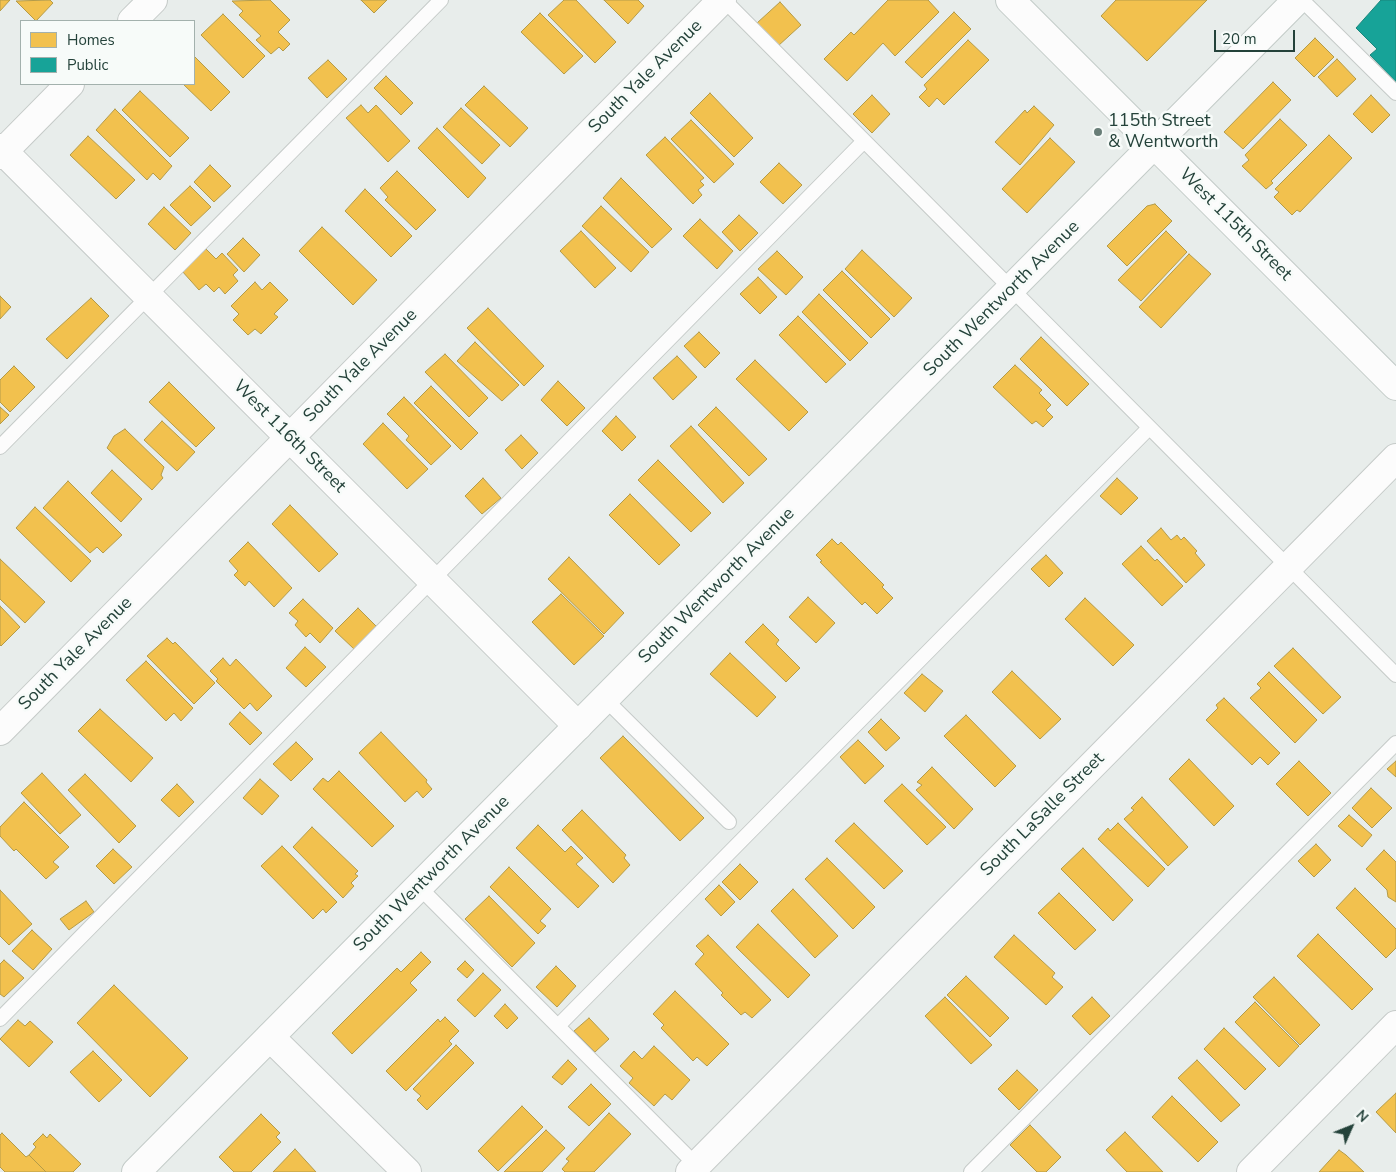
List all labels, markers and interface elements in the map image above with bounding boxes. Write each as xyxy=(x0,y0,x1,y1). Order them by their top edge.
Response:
street label: South Yale Avenue xyxy=(585,16,707,138)
legend xyxy=(20,20,195,85)
scale bar xyxy=(1216,20,1297,52)
text: 20 m xyxy=(1222,29,1257,49)
text: Homes xyxy=(67,30,115,50)
text: Public xyxy=(67,55,108,75)
place label: 115th Street & Wentworth xyxy=(1108,111,1219,154)
marker: 115th Street & Wentworth xyxy=(1092,126,1104,138)
street label: West 115th Street xyxy=(1174,164,1296,286)
street label: South Wentworth Avenue xyxy=(920,217,1084,381)
street label: South Yale Avenue xyxy=(300,305,422,427)
street label: West 116th Street xyxy=(228,376,350,498)
street label: South Wentworth Avenue xyxy=(635,504,799,668)
street label: South Yale Avenue xyxy=(15,593,137,715)
street label: South LaSalle Street xyxy=(977,749,1109,881)
street label: South Wentworth Avenue xyxy=(350,792,514,956)
north arrow xyxy=(1326,1102,1376,1152)
text: N xyxy=(1352,1106,1373,1127)

